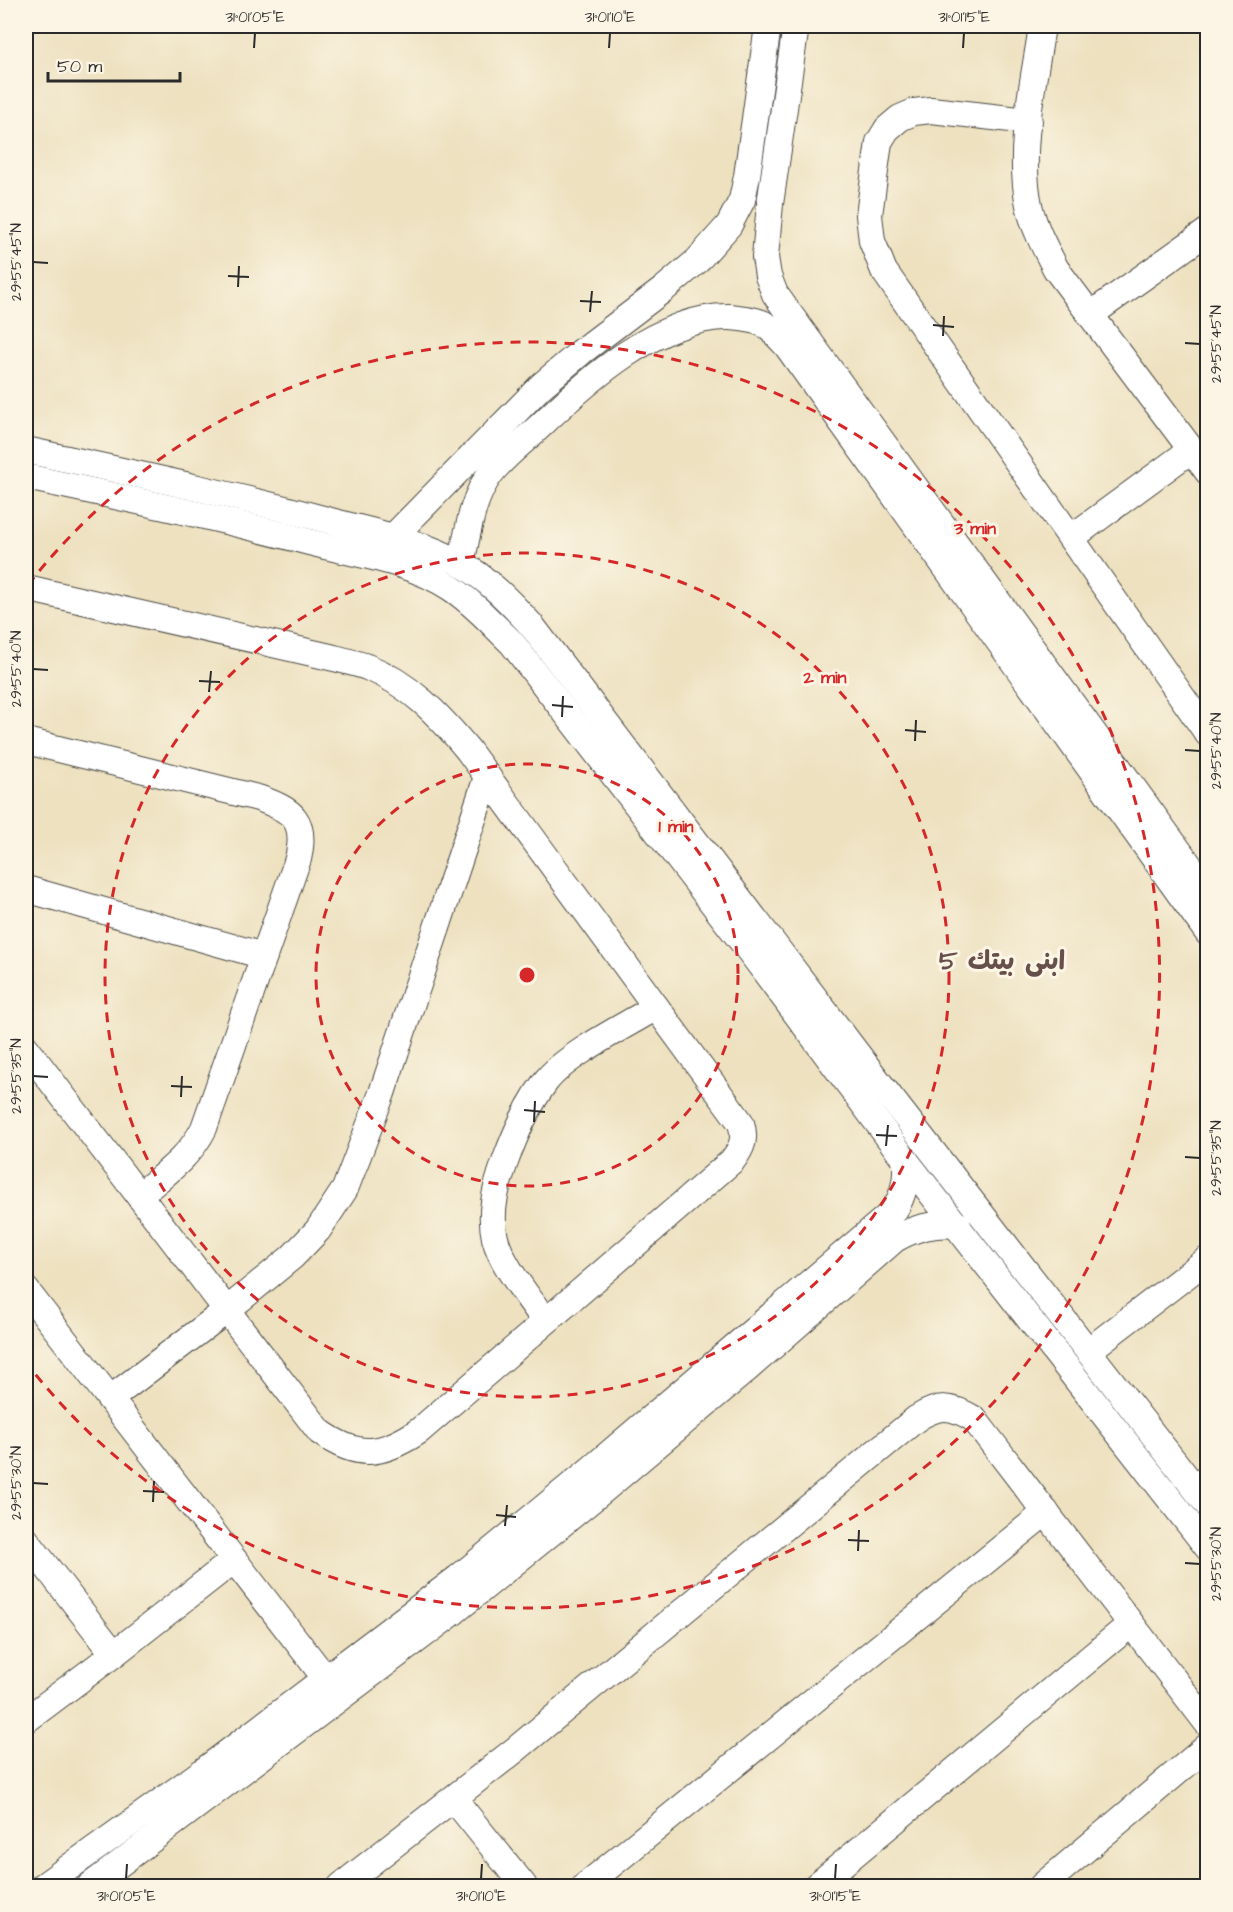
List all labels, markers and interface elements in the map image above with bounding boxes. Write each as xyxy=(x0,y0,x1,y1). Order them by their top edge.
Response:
text: 31°01'05"E xyxy=(225,7,285,28)
text: 31°01'10"E xyxy=(585,7,635,28)
text: 31°01'15"E xyxy=(938,7,990,28)
scale bar xyxy=(48,45,180,83)
text: 50 m xyxy=(57,54,102,79)
text: 29°55'45"N xyxy=(6,223,27,301)
text: 29°55'45"N xyxy=(1206,305,1227,383)
text: 3 min xyxy=(953,516,996,541)
text: 29°55'40"N xyxy=(6,631,27,707)
text: 2 min xyxy=(802,665,847,690)
text: 29°55'40"N xyxy=(1206,713,1227,789)
text: 1 min xyxy=(658,814,694,839)
district label: ابنى بيتك 5 xyxy=(939,943,1065,979)
centre of rings xyxy=(517,965,537,985)
text: 29°55'35"N xyxy=(6,1038,27,1114)
text: 29°55'35"N xyxy=(1206,1120,1227,1196)
text: 29°55'30"N xyxy=(6,1446,27,1520)
text: 29°55'30"N xyxy=(1206,1527,1227,1601)
text: 31°01'05"E xyxy=(96,1886,156,1907)
text: 31°01'10"E xyxy=(456,1886,506,1907)
text: 31°01'15"E xyxy=(809,1886,861,1907)

